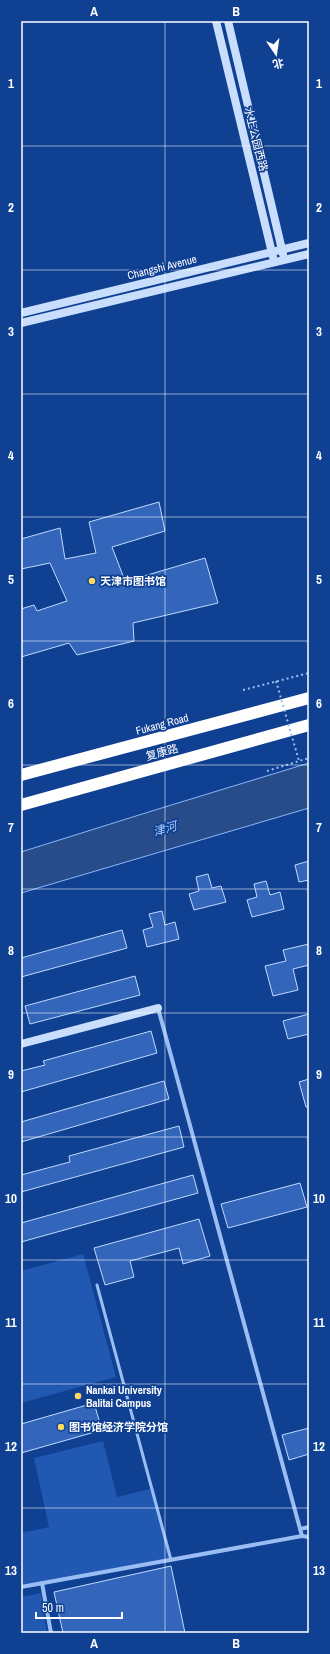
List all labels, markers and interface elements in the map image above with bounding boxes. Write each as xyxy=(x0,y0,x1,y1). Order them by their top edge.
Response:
text: A xyxy=(90,3,98,20)
text: B xyxy=(232,3,240,20)
north arrow xyxy=(256,34,296,74)
text: 北 xyxy=(271,56,285,72)
text: 1 xyxy=(8,75,14,92)
text: 1 xyxy=(316,75,322,92)
street label: 水上公园西路 xyxy=(241,105,271,173)
text: 2 xyxy=(8,199,14,216)
text: 2 xyxy=(316,199,322,216)
street label: Changshi Avenue xyxy=(126,252,198,282)
text: 3 xyxy=(8,323,14,340)
text: 3 xyxy=(316,323,322,340)
text: 4 xyxy=(8,447,14,464)
text: 4 xyxy=(316,447,322,464)
text: 5 xyxy=(8,571,14,588)
text: 5 xyxy=(316,571,322,588)
place label: 天津市图书馆 xyxy=(100,574,166,588)
marker: 天津市图书馆 xyxy=(87,576,97,586)
text: 6 xyxy=(8,695,14,712)
text: 6 xyxy=(316,695,322,712)
street label: Fukang Road xyxy=(134,710,190,738)
street label: 复康路 xyxy=(144,741,180,763)
water label: 津河 xyxy=(151,817,181,840)
text: 7 xyxy=(8,819,14,836)
text: 7 xyxy=(316,819,322,836)
text: 8 xyxy=(8,942,14,959)
text: 8 xyxy=(316,942,322,959)
text: 9 xyxy=(8,1066,14,1083)
text: 9 xyxy=(316,1066,322,1083)
text: 10 xyxy=(5,1190,17,1207)
text: 10 xyxy=(313,1190,325,1207)
text: 11 xyxy=(5,1314,17,1331)
text: 11 xyxy=(313,1314,325,1331)
place label: Nankai University Balitai Campus xyxy=(86,1383,162,1410)
marker: Nankai University Balitai Campus xyxy=(73,1391,83,1401)
place label: 图书馆经济学院分馆 xyxy=(69,1420,168,1434)
marker: 图书馆经济学院分馆 xyxy=(56,1422,66,1432)
text: 12 xyxy=(5,1438,17,1455)
text: 12 xyxy=(313,1438,325,1455)
text: 13 xyxy=(5,1562,17,1579)
text: 13 xyxy=(313,1562,325,1579)
scale bar xyxy=(36,1594,122,1620)
text: 50 m xyxy=(42,1600,64,1616)
text: A xyxy=(90,1635,98,1652)
text: B xyxy=(232,1635,240,1652)

